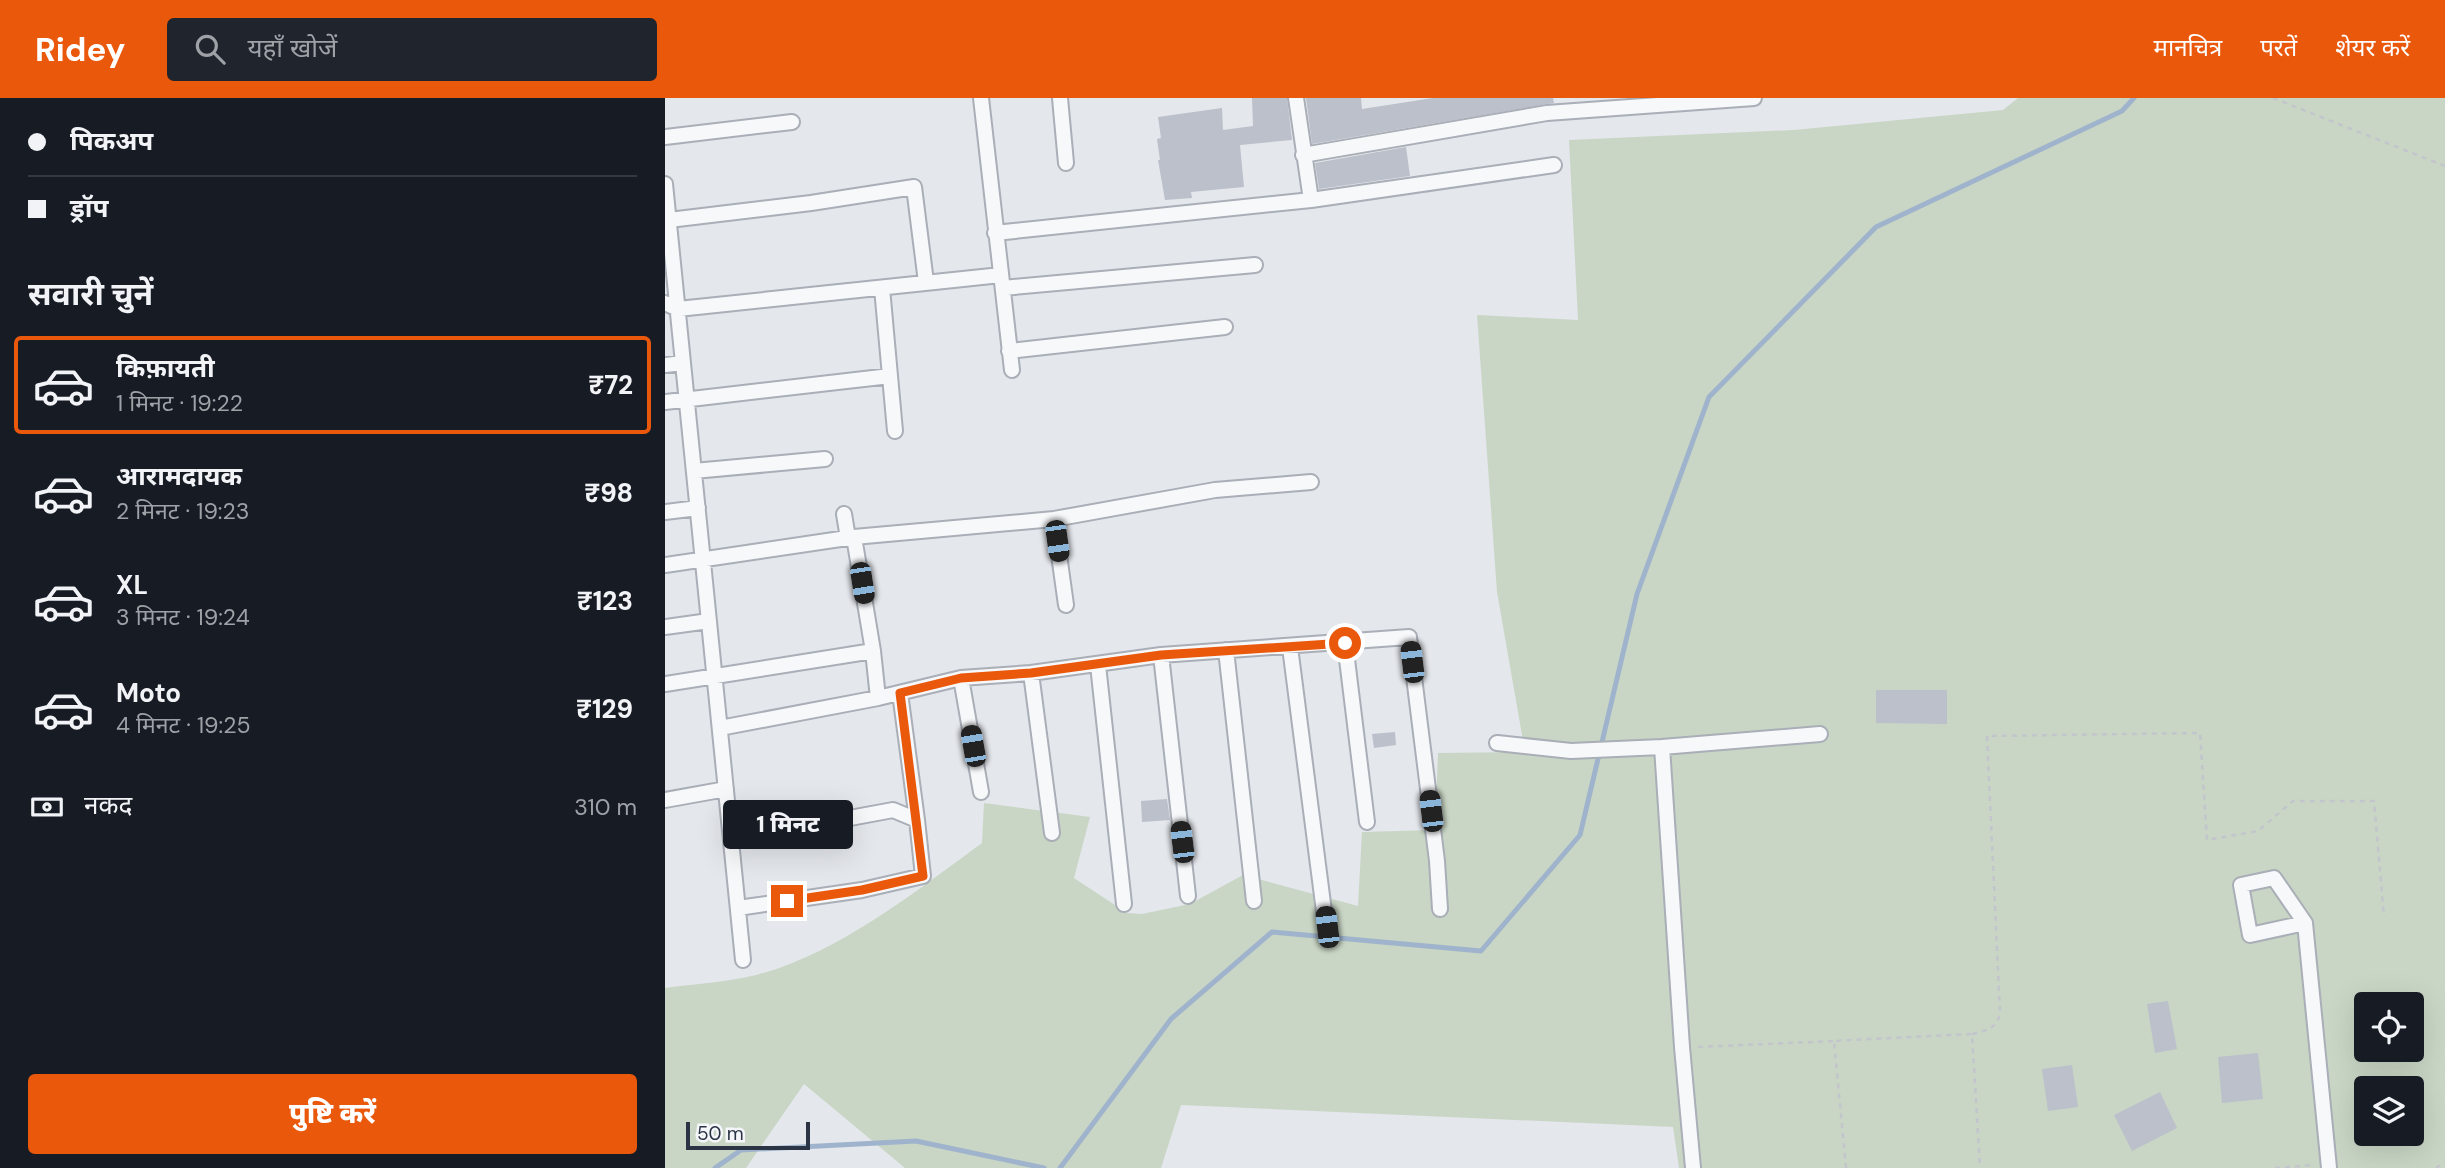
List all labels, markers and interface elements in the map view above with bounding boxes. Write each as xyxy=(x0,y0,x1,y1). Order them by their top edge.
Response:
search box xyxy=(167,18,657,81)
text: Ridey xyxy=(35,28,125,71)
icon: search xyxy=(191,30,229,68)
text: यहाँ खोजें xyxy=(247,31,337,65)
text: मानचित्र xyxy=(2154,32,2222,63)
text: परतें xyxy=(2260,32,2297,63)
text: शेयर करें xyxy=(2335,32,2410,63)
text: पिकअप xyxy=(70,124,153,158)
text: ड्रॉप xyxy=(70,191,108,225)
text: सवारी चुनें xyxy=(28,273,153,315)
text: किफ़ायती xyxy=(116,351,215,385)
icon: car xyxy=(32,354,95,417)
text: ₹72 xyxy=(588,368,633,402)
text: 1 मिनट · 19:22 xyxy=(116,388,243,418)
text: आरामदायक xyxy=(116,459,242,493)
icon: car xyxy=(32,462,95,525)
text: ₹98 xyxy=(584,476,633,510)
text: 2 मिनट · 19:23 xyxy=(116,496,249,526)
car xyxy=(1044,519,1071,563)
car xyxy=(849,561,876,605)
text: XL xyxy=(116,568,148,602)
icon: car xyxy=(32,570,95,633)
text: ₹123 xyxy=(577,584,633,618)
text: 3 मिनट · 19:24 xyxy=(116,602,250,632)
route start xyxy=(1329,627,1361,659)
car xyxy=(1400,640,1425,684)
text: Moto xyxy=(116,676,181,710)
icon: car xyxy=(32,678,95,741)
text: ₹129 xyxy=(576,692,633,726)
text: 4 मिनट · 19:25 xyxy=(116,710,250,740)
car xyxy=(960,723,987,769)
icon: cash xyxy=(28,788,66,826)
text: नकद xyxy=(84,788,132,822)
car xyxy=(1419,789,1444,833)
text: 310 m xyxy=(574,792,637,822)
callout: 1 मिनट xyxy=(722,800,852,848)
text: 1 मिनट xyxy=(756,809,820,839)
car xyxy=(1170,820,1195,864)
route end xyxy=(771,885,803,917)
car xyxy=(1315,905,1340,949)
map controls xyxy=(2354,992,2424,1146)
button: locate xyxy=(2354,992,2424,1062)
button: पुष्टि करें xyxy=(28,1074,637,1154)
button: layers xyxy=(2354,1076,2424,1146)
scale bar xyxy=(686,1119,810,1151)
text: 50 m xyxy=(697,1121,744,1146)

